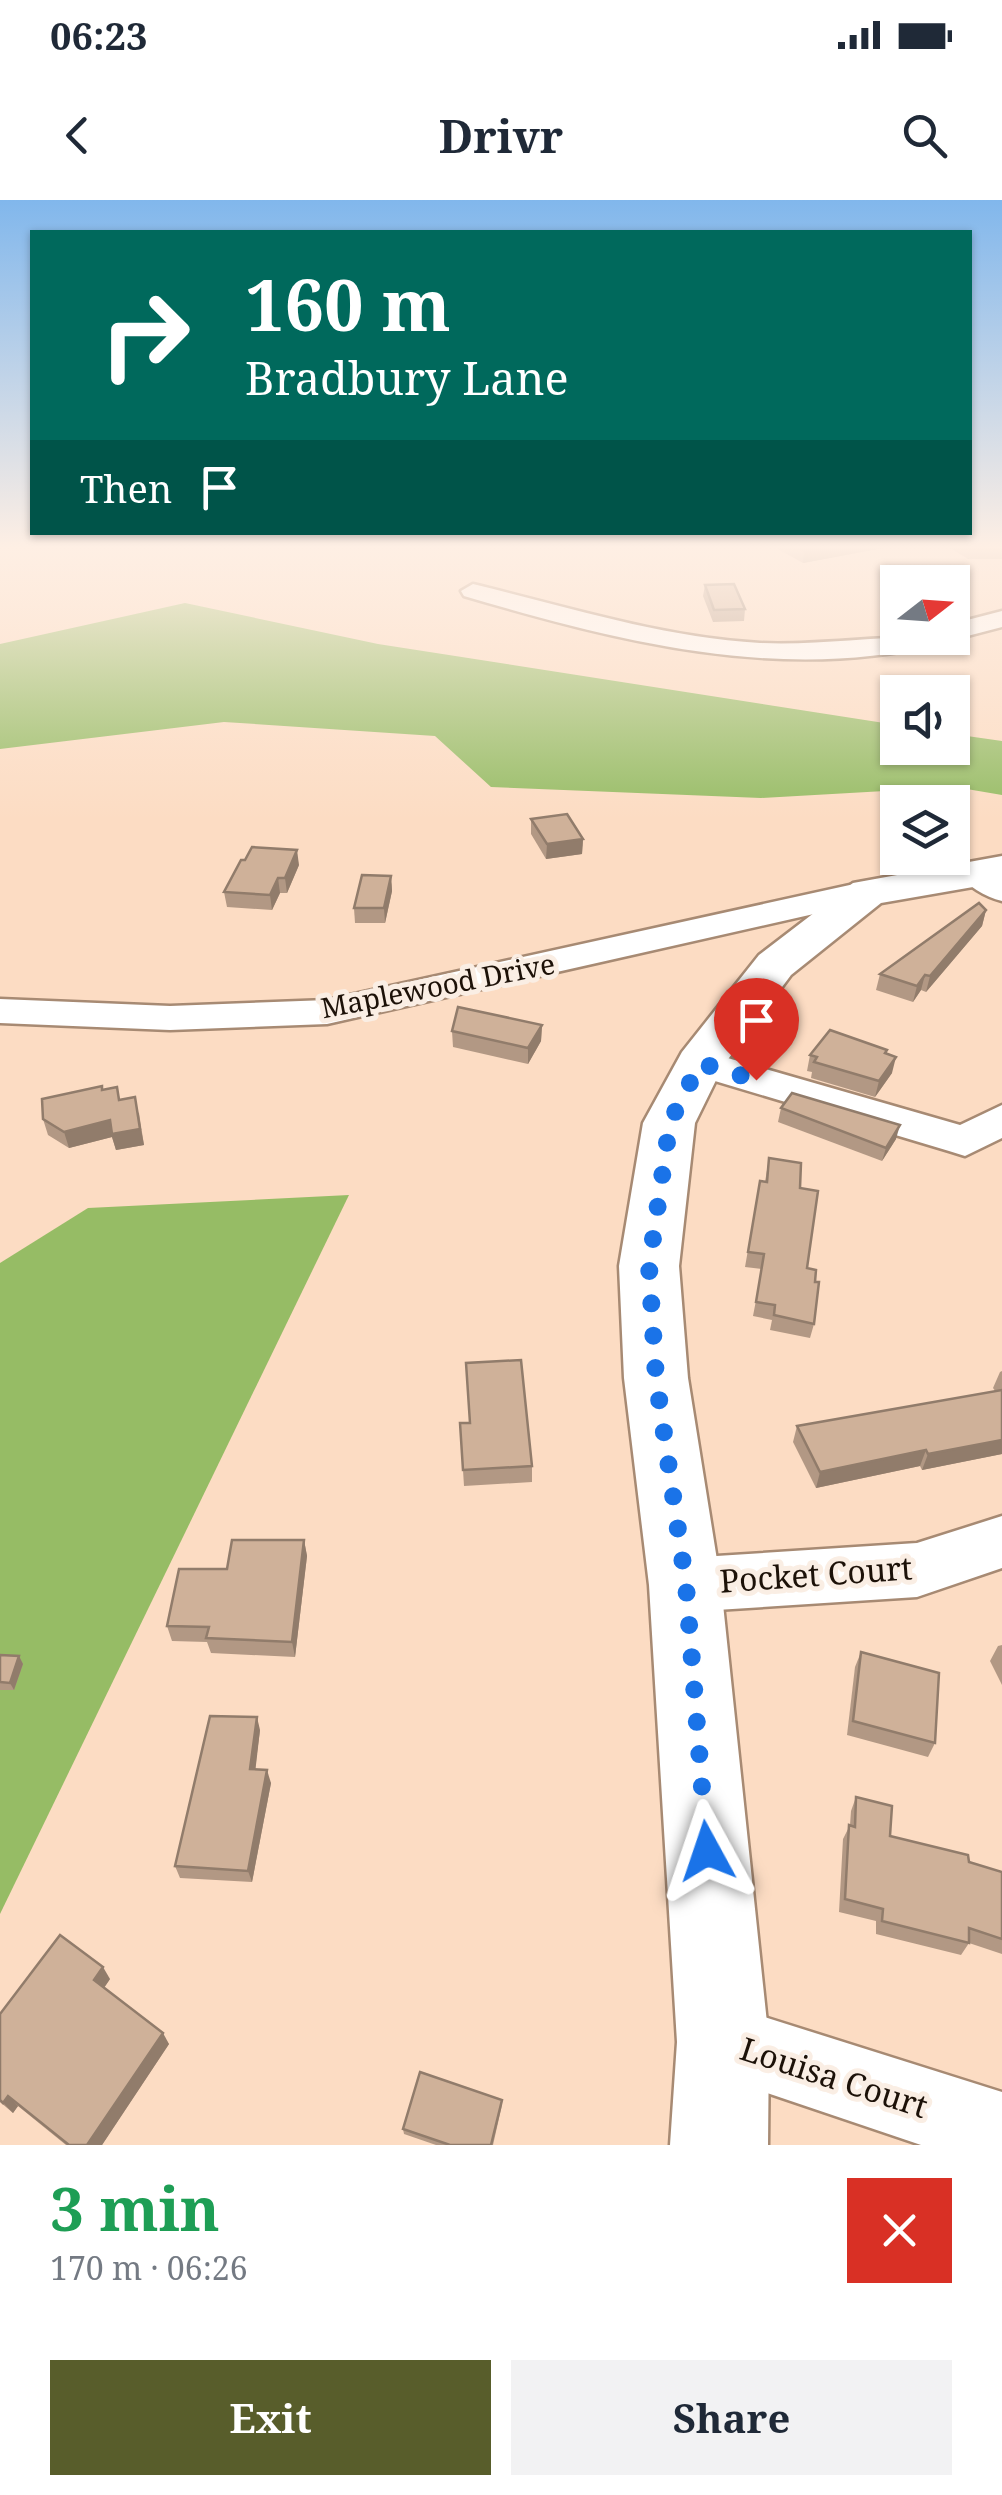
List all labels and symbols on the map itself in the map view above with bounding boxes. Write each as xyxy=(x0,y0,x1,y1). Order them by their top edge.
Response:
north arrow xyxy=(880,565,970,655)
street label: Maplewood Drive xyxy=(318,944,558,1026)
pin xyxy=(714,978,799,1081)
street label: Pocket Court xyxy=(718,1545,914,1602)
position arrow xyxy=(655,1799,759,1903)
street label: Louisa Court xyxy=(735,2026,934,2127)

